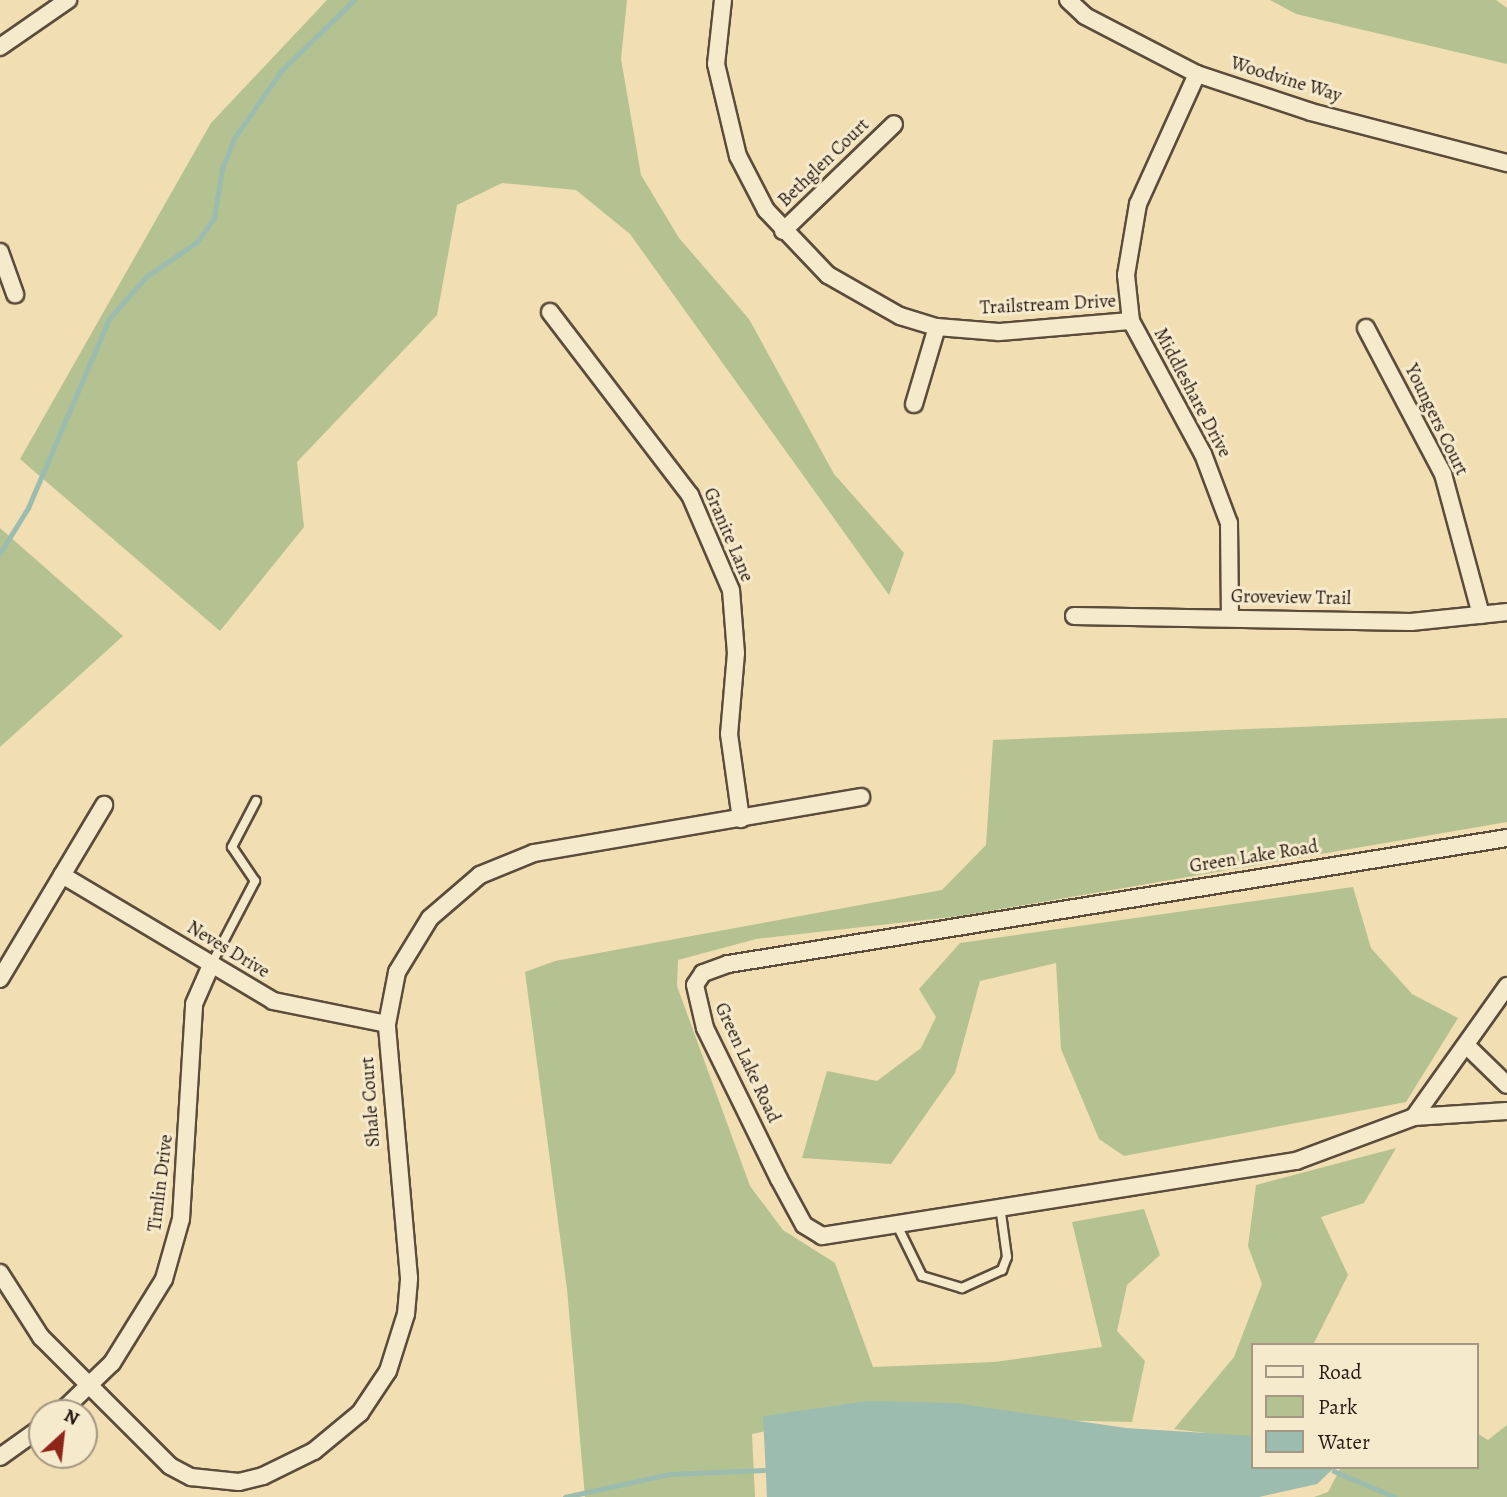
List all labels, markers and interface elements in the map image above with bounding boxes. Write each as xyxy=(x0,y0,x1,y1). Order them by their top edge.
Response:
street label: Woodvine Way xyxy=(1228,52,1344,108)
street label: Bethglen Court xyxy=(774,114,874,212)
street label: Trailstream Drive xyxy=(979,290,1117,320)
street label: Middleshare Drive xyxy=(1148,324,1236,462)
street label: Youngers Court xyxy=(1399,361,1473,479)
street label: Granite Lane xyxy=(698,485,758,585)
street label: Groveview Trail xyxy=(1231,586,1351,610)
street label: Green Lake Road xyxy=(1188,836,1320,878)
street label: Neves Drive xyxy=(182,916,274,984)
street label: Green Lake Road xyxy=(709,999,785,1127)
street label: Shale Court xyxy=(356,1056,386,1148)
street label: Timlin Drive xyxy=(144,1133,178,1233)
legend xyxy=(1252,1343,1479,1469)
text: Road xyxy=(1318,1358,1362,1386)
text: Park xyxy=(1318,1393,1357,1421)
north arrow xyxy=(28,1399,98,1469)
text: N xyxy=(60,1402,84,1432)
text: Water xyxy=(1318,1428,1370,1456)

